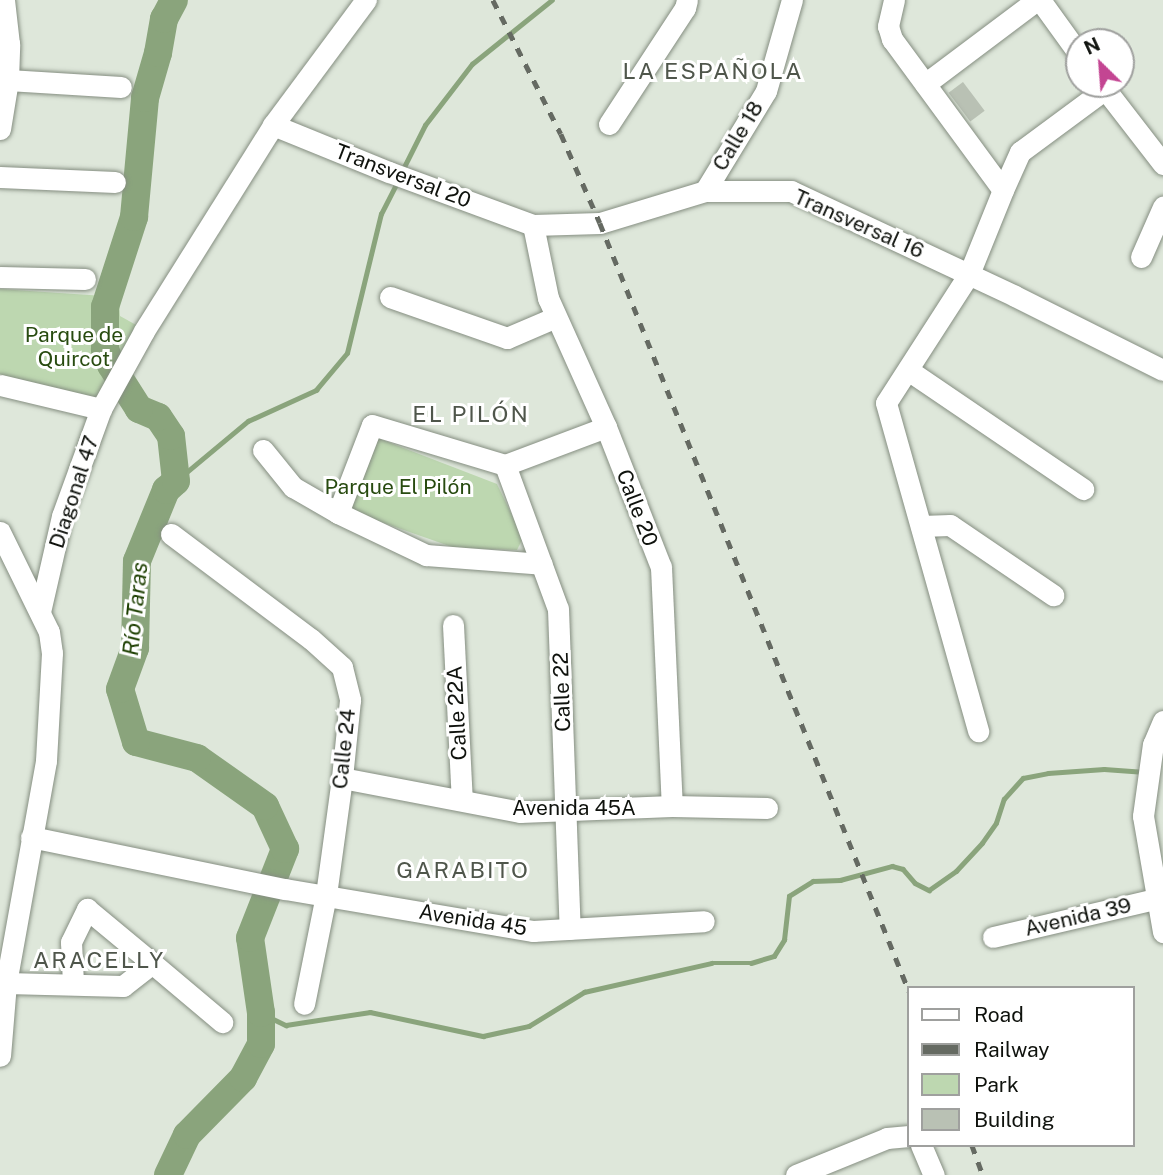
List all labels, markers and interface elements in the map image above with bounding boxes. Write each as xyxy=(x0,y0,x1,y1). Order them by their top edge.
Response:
north arrow xyxy=(1065,28,1135,98)
text: N xyxy=(1081,33,1103,59)
district label: LA ESPAÑOLA xyxy=(624,57,802,85)
street label: Calle 18 xyxy=(707,97,769,175)
street label: Transversal 20 xyxy=(332,139,474,213)
street label: Transversal 16 xyxy=(790,184,928,264)
park label: Parque de Quircot xyxy=(25,322,123,372)
district label: EL PILÓN xyxy=(413,400,529,428)
street label: Diagonal 47 xyxy=(44,432,104,552)
street label: Calle 20 xyxy=(611,466,663,550)
park label: Parque El Pilón xyxy=(324,474,472,500)
water label: Río Taras xyxy=(116,561,154,657)
street label: Calle 22 xyxy=(548,652,576,732)
street label: Calle 22A xyxy=(442,665,472,761)
street label: Calle 24 xyxy=(327,708,361,790)
street label: Avenida 45A xyxy=(512,795,636,821)
district label: GARABITO xyxy=(397,856,529,884)
street label: Avenida 39 xyxy=(1022,892,1134,942)
street label: Avenida 45 xyxy=(417,899,529,941)
district label: ARACELLY xyxy=(34,946,164,974)
legend xyxy=(908,986,1135,1147)
text: Road xyxy=(974,1002,1024,1027)
text: Railway xyxy=(974,1037,1050,1062)
text: Park xyxy=(974,1072,1019,1097)
text: Building xyxy=(974,1107,1055,1132)

